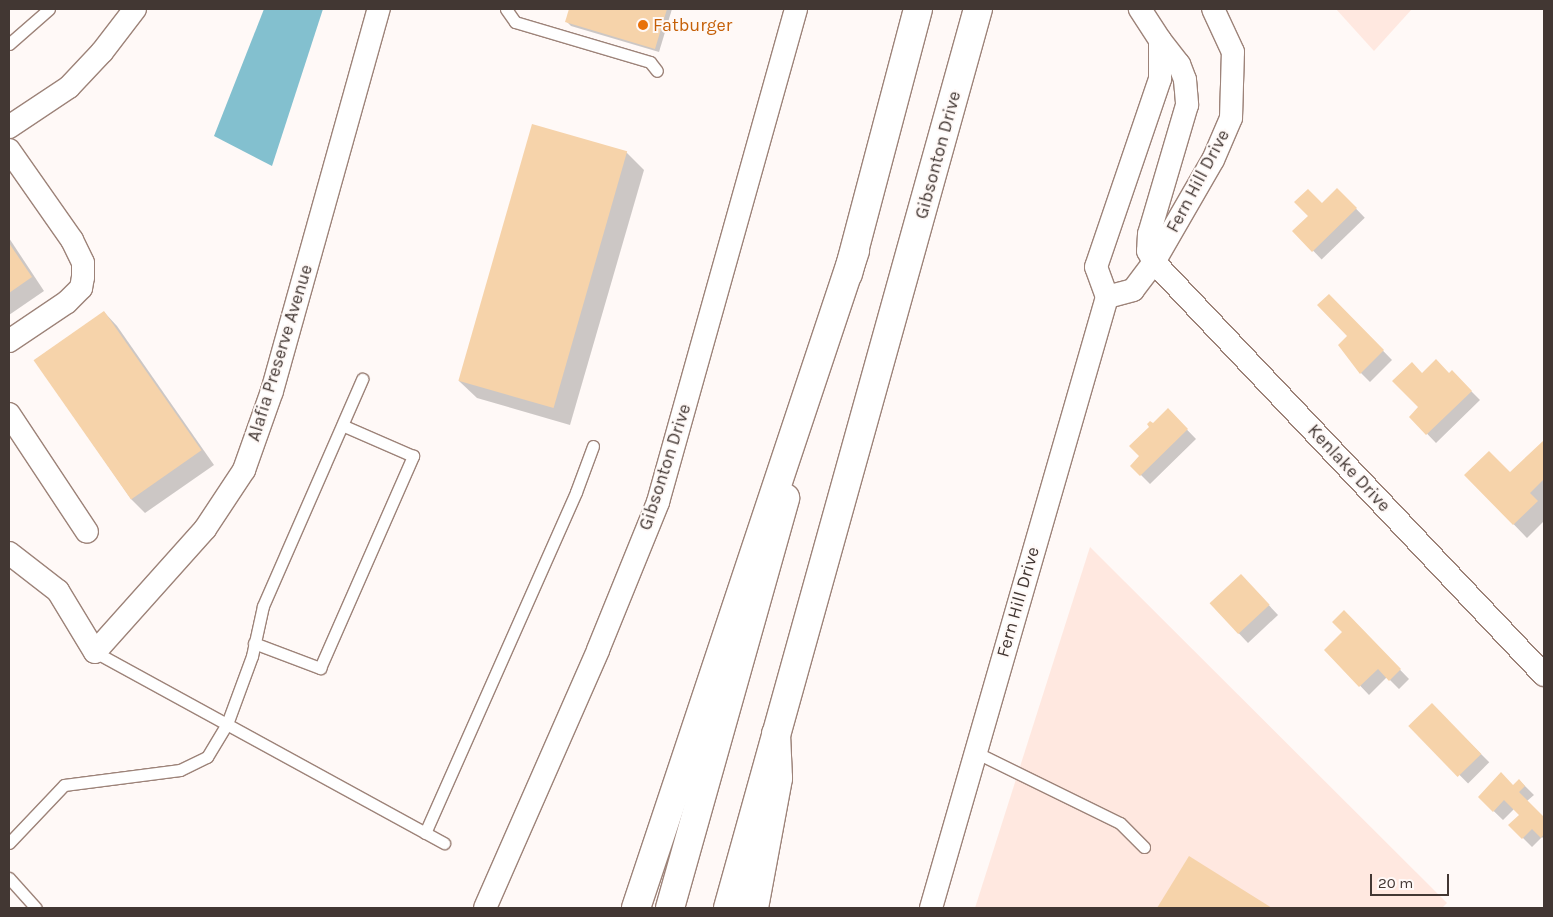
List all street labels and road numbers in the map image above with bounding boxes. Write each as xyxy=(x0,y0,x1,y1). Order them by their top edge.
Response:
street label: Gibsonton Drive xyxy=(911,89,965,221)
street label: Fern Hill Drive xyxy=(1162,126,1234,236)
street label: Alafia Preserve Avenue xyxy=(243,262,317,444)
street label: Gibsonton Drive xyxy=(634,401,696,533)
street label: Kenlake Drive xyxy=(1303,420,1395,516)
street label: Fern Hill Drive xyxy=(992,544,1044,660)

